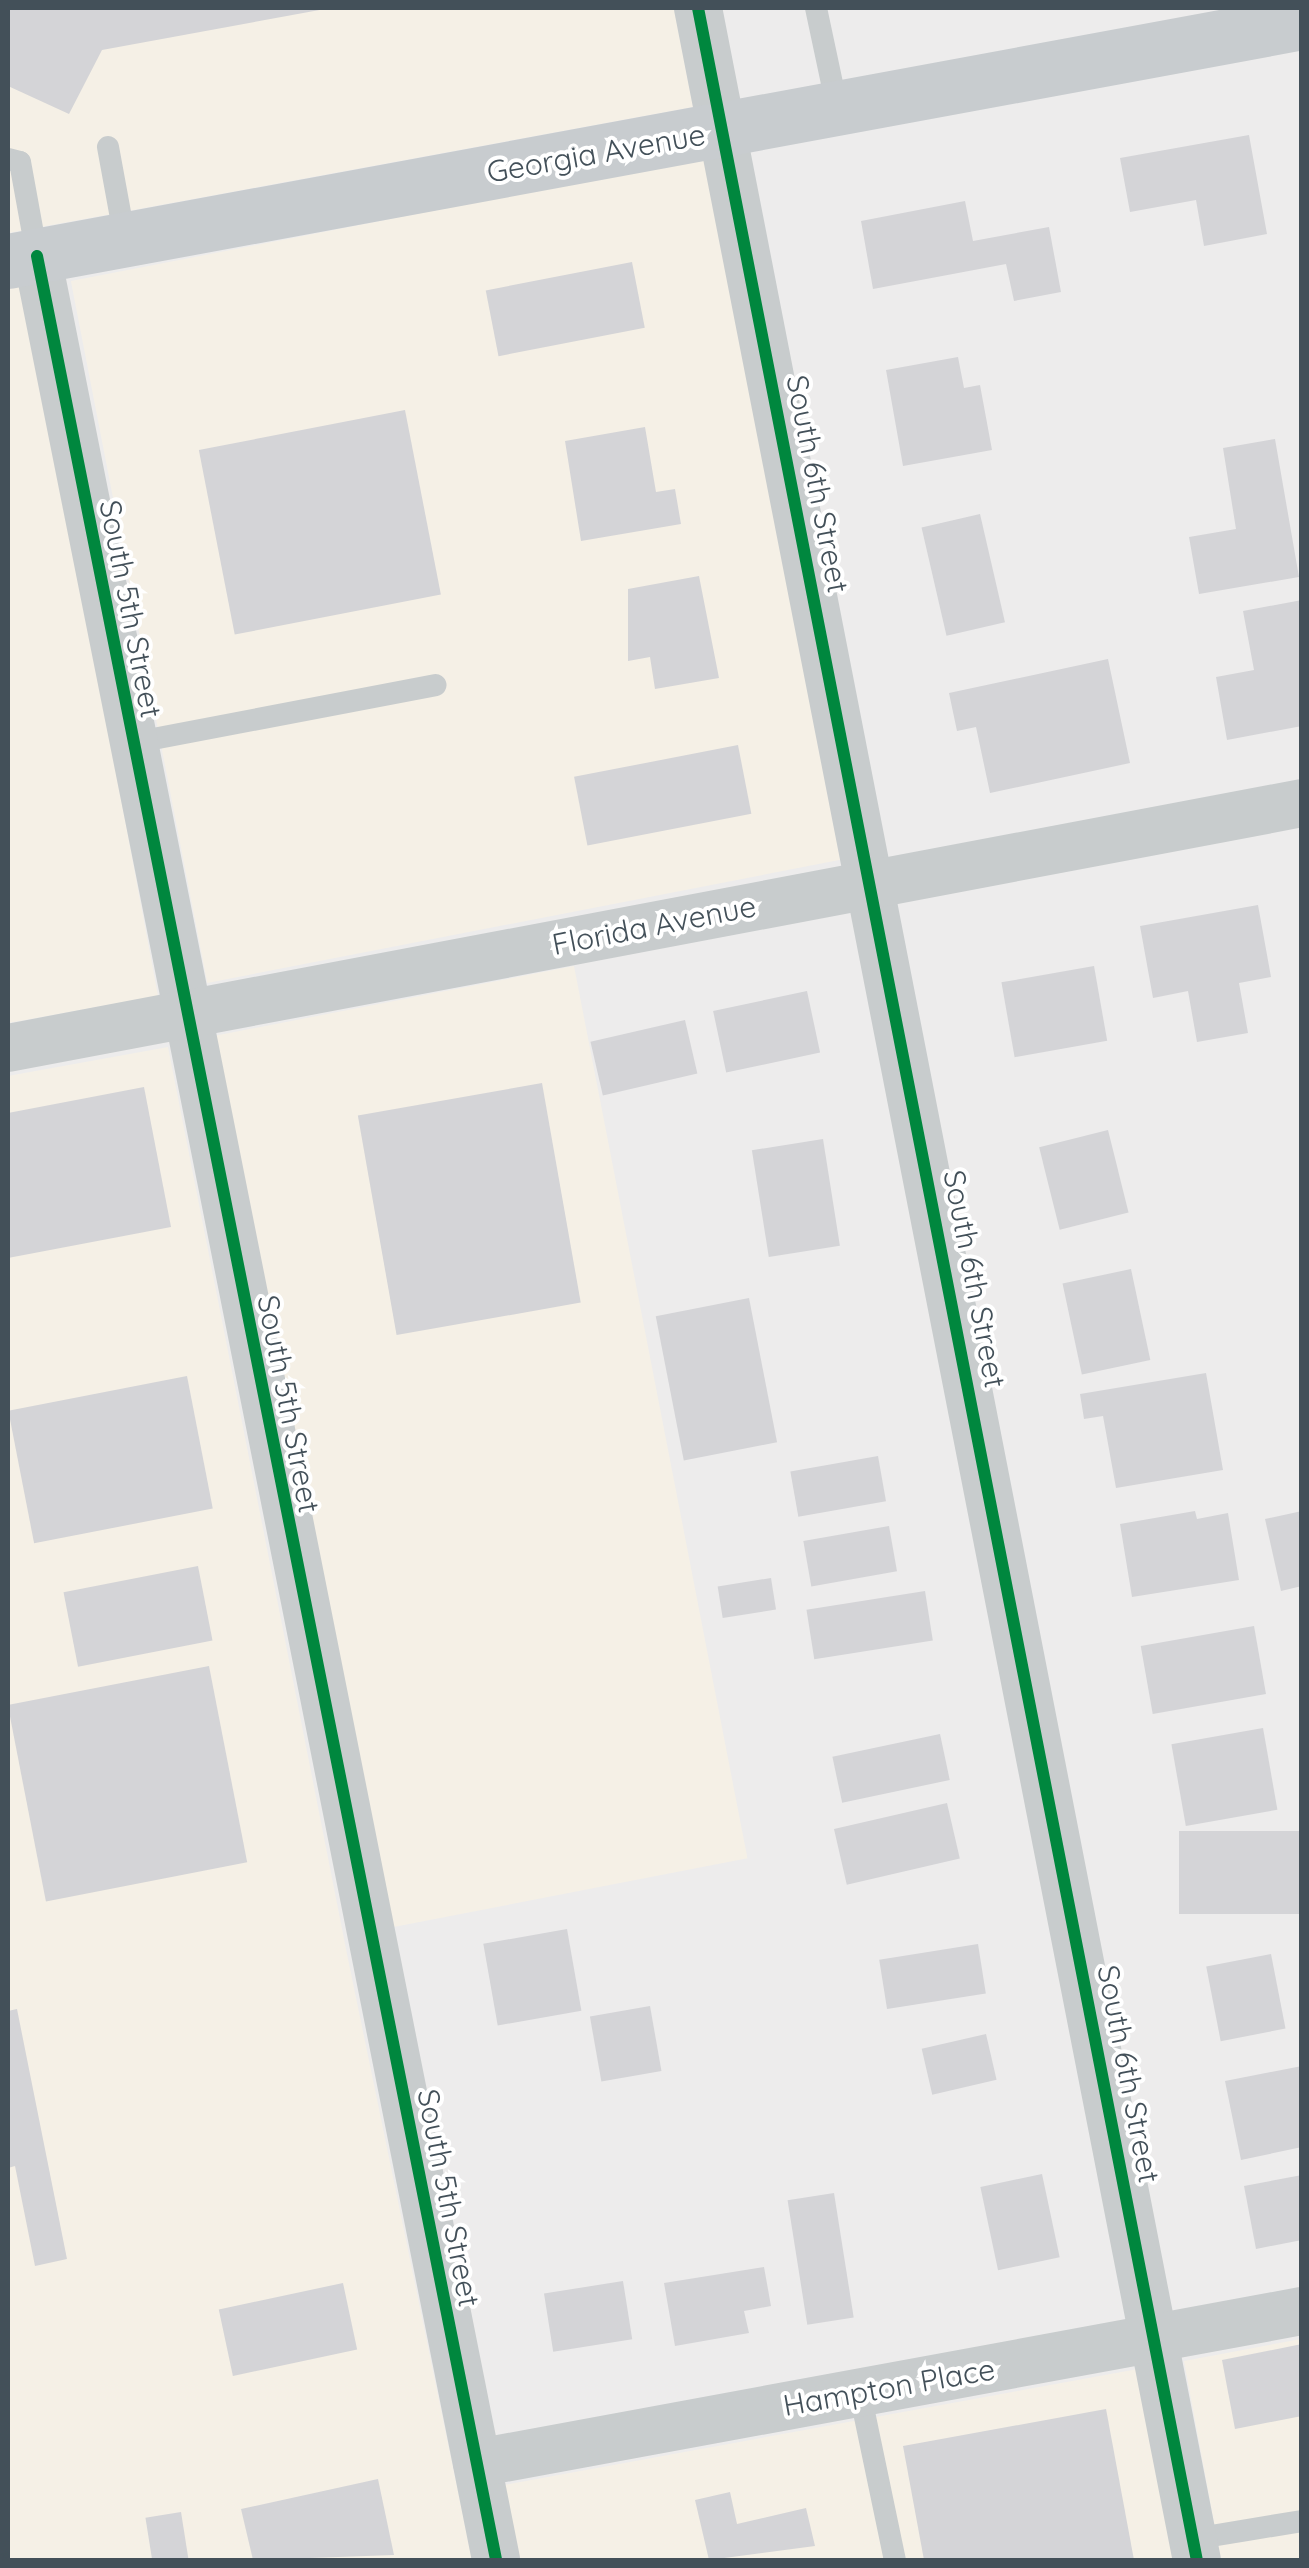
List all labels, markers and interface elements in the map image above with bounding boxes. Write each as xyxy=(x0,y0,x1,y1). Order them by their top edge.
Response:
street label: Georgia Avenue xyxy=(484,116,708,190)
street label: South 6th Street xyxy=(779,372,857,596)
street label: South 5th Street xyxy=(92,497,170,721)
street label: Florida Avenue xyxy=(549,888,759,962)
street label: South 6th Street xyxy=(936,1167,1014,1391)
street label: South 5th Street xyxy=(250,1292,328,1516)
street label: South 6th Street xyxy=(1090,1962,1168,2186)
street label: South 5th Street xyxy=(410,2086,488,2310)
street label: Hampton Place xyxy=(780,2351,998,2423)

